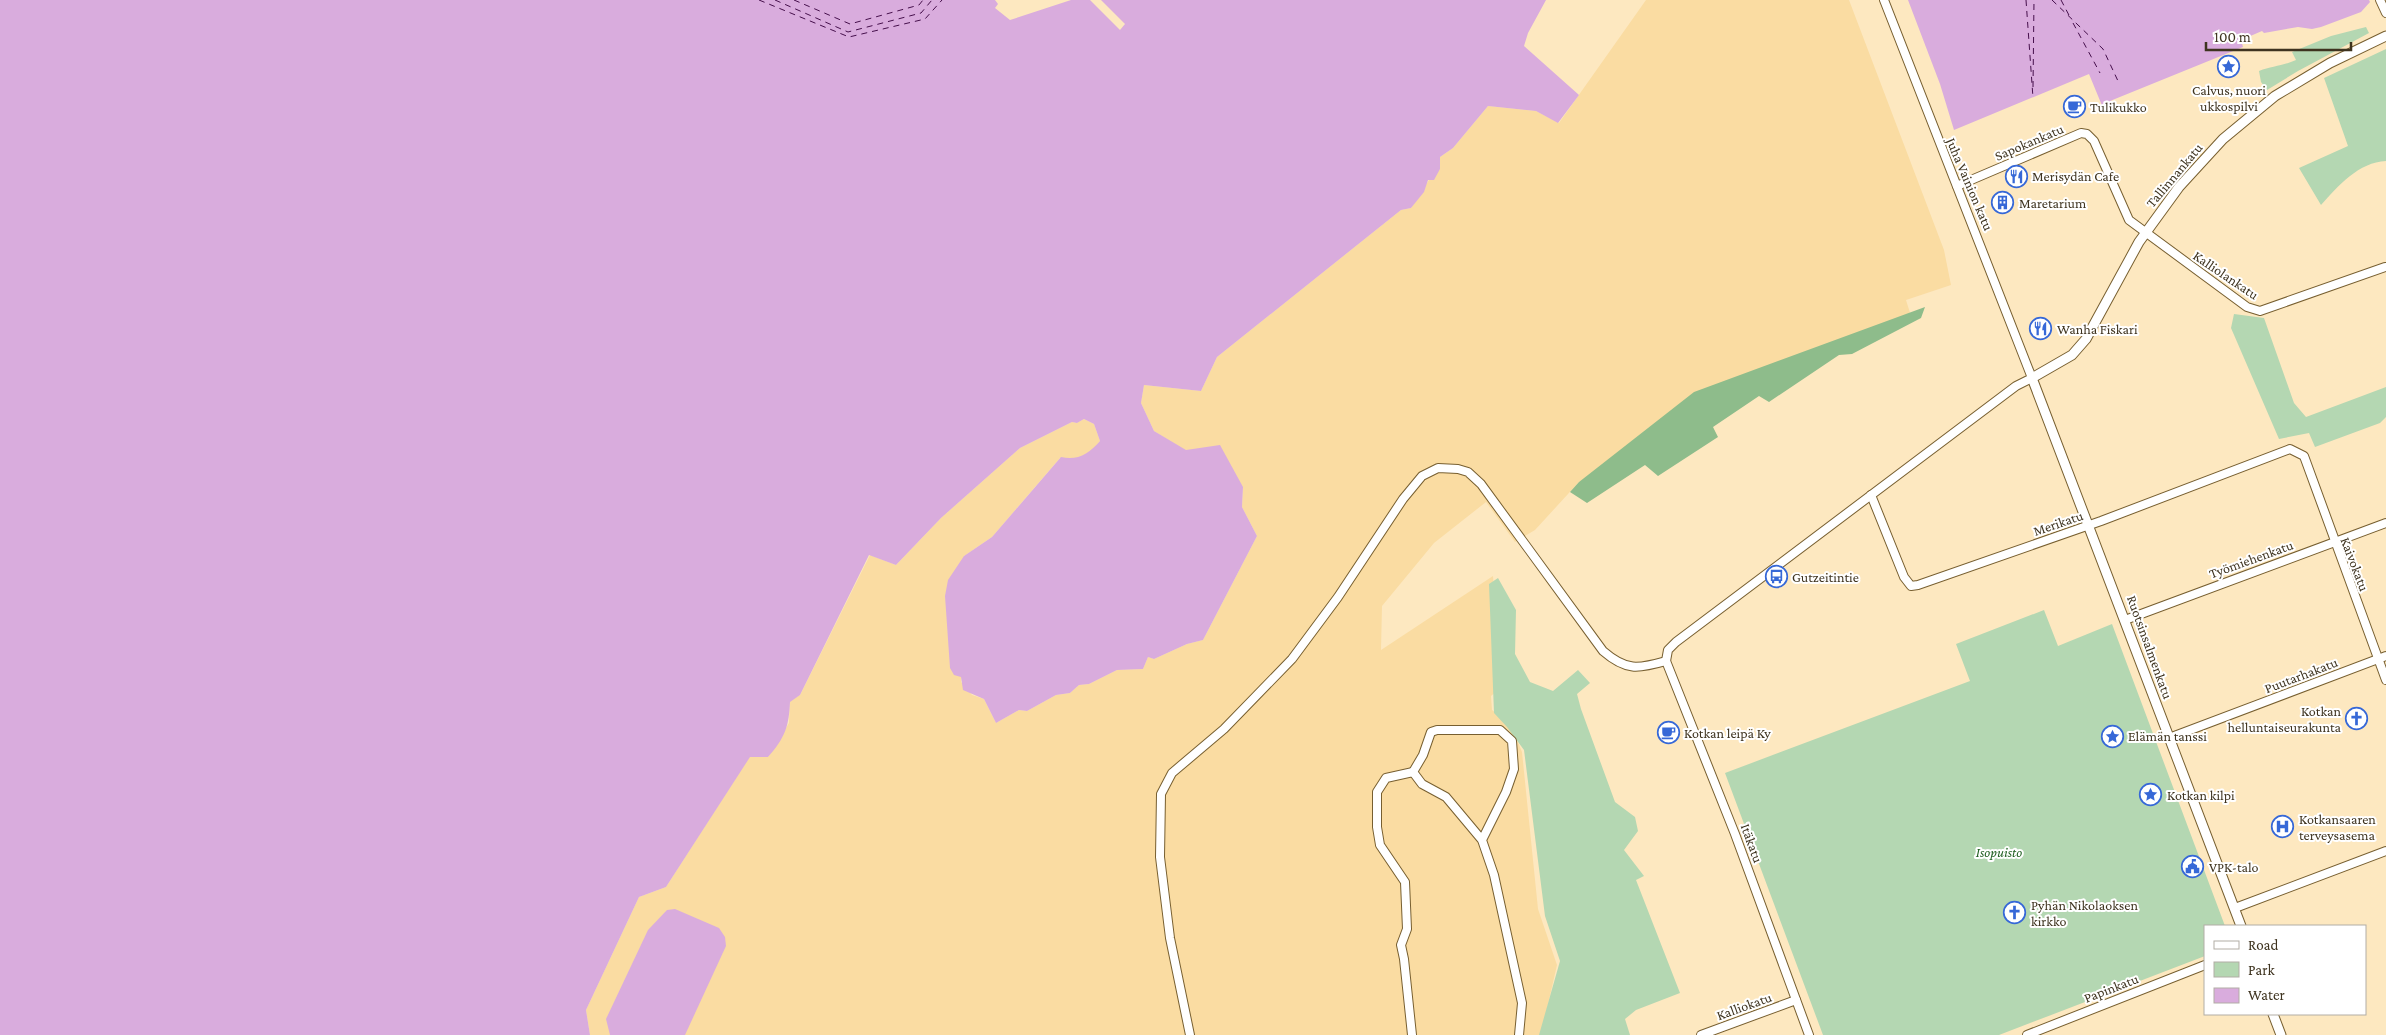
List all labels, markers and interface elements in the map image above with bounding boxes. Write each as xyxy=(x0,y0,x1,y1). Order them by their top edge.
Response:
scale bar xyxy=(2206,20,2351,52)
text: 100 m xyxy=(2214,29,2251,45)
place icon: Calvus, nuori ukkospilvi xyxy=(2217,55,2241,79)
place label: Calvus, nuori ukkospilvi xyxy=(2192,82,2266,114)
cafe icon: Tulikukko xyxy=(2062,95,2086,119)
place label: Tulikukko xyxy=(2090,99,2147,115)
street label: Sapokankatu xyxy=(1992,120,2066,164)
street label: Juha Vainion katu xyxy=(1942,133,1997,233)
street label: Tallinnankatu xyxy=(2143,139,2206,210)
restaurant icon: Merisydän Cafe xyxy=(2004,164,2028,188)
place label: Merisydän Cafe xyxy=(2032,168,2119,184)
building icon: Maretarium xyxy=(1991,191,2015,215)
place label: Maretarium xyxy=(2019,195,2086,211)
street label: Kalliolankatu xyxy=(2190,247,2262,303)
restaurant icon: Wanha Fiskari xyxy=(2029,317,2053,341)
place label: Wanha Fiskari xyxy=(2057,321,2138,337)
street label: Merikatu xyxy=(2031,507,2086,539)
street label: Kaivokatu xyxy=(2337,535,2373,594)
street label: Työmiehenkatu xyxy=(2207,536,2296,582)
bus stop icon: Gutzeitintie xyxy=(1764,565,1788,589)
place label: Gutzeitintie xyxy=(1792,569,1859,585)
street label: Ruotsinsalmenkatu xyxy=(2124,593,2176,701)
street label: Puutarhakatu xyxy=(2262,654,2340,696)
place label: Kotkan helluntaiseurakunta xyxy=(2227,703,2342,735)
church icon: Kotkan helluntaiseurakunta xyxy=(2345,707,2369,731)
cafe icon: Kotkan leipä Ky xyxy=(1656,721,1680,745)
place icon: Elämän tanssi xyxy=(2100,724,2124,748)
place label: Kotkan leipä Ky xyxy=(1684,725,1771,741)
place label: Elämän tanssi xyxy=(2128,728,2207,744)
place icon: Kotkan kilpi xyxy=(2139,783,2163,807)
place label: Kotkan kilpi xyxy=(2167,787,2235,803)
place label: Kotkansaaren terveysasema xyxy=(2299,811,2376,843)
hospital icon: Kotkansaaren terveysasema xyxy=(2271,815,2295,839)
street label: Itäkatu xyxy=(1738,821,1767,865)
park label: Isopuisto xyxy=(1976,844,2022,860)
public building icon: VPK-talo xyxy=(2181,855,2205,879)
place label: VPK-talo xyxy=(2209,859,2259,875)
place label: Pyhän Nikolaoksen kirkko xyxy=(2031,897,2138,929)
church icon: Pyhän Nikolaoksen kirkko xyxy=(2003,901,2027,925)
legend xyxy=(2204,925,2366,1015)
text: Road xyxy=(2248,937,2279,953)
text: Park xyxy=(2248,962,2275,978)
street label: Papinkatu xyxy=(2082,970,2141,1006)
text: Water xyxy=(2248,987,2285,1003)
street label: Kalliokatu xyxy=(1714,988,1774,1023)

